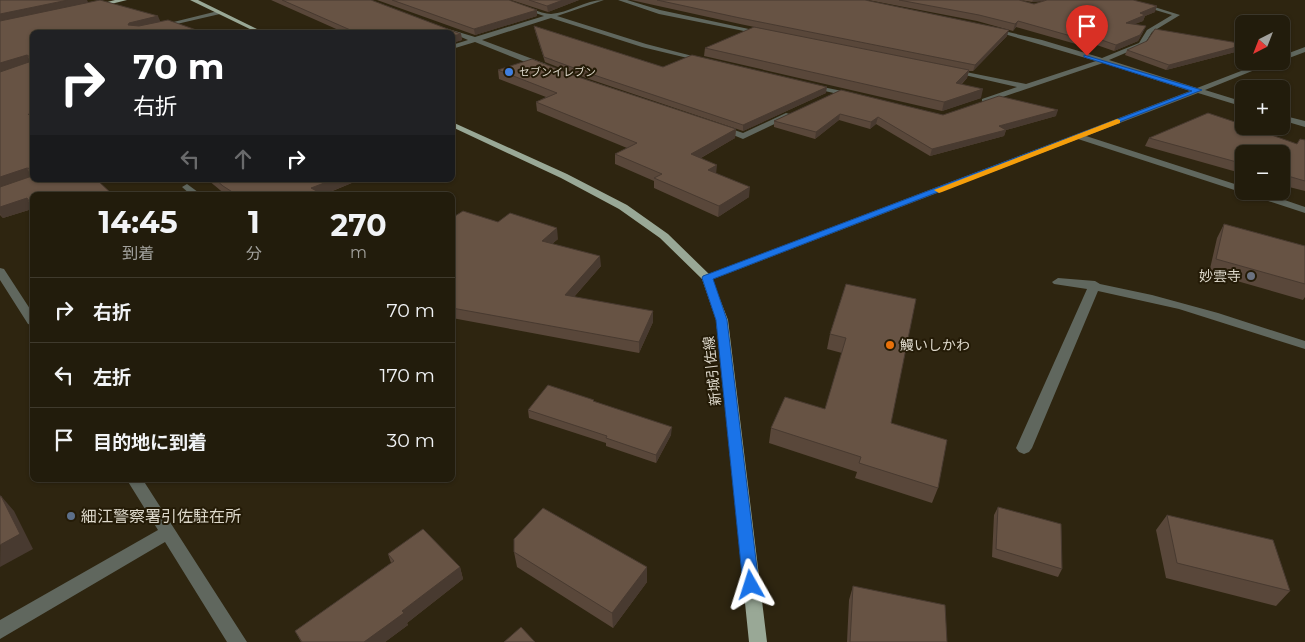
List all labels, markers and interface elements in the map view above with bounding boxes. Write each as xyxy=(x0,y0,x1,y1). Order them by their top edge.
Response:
pin xyxy=(1066,5,1108,56)
icon: arrive xyxy=(1073,12,1101,40)
north arrow xyxy=(1235,15,1290,70)
map controls xyxy=(1235,15,1290,200)
text: 70 m xyxy=(133,45,224,88)
icon: right xyxy=(50,50,115,115)
place label: セブンイレブン xyxy=(519,65,596,79)
marker: セブンイレブン xyxy=(503,66,515,78)
button: + xyxy=(1235,80,1290,135)
text: 右折 xyxy=(133,93,177,120)
icon: left xyxy=(176,145,204,173)
icon: ahead xyxy=(229,145,257,173)
icon: right xyxy=(282,145,310,173)
button: − xyxy=(1235,145,1290,200)
text: 14:45 xyxy=(98,204,178,241)
text: 1 xyxy=(248,204,260,241)
text: 270 xyxy=(330,207,387,244)
text: m xyxy=(350,243,367,262)
text: 到着 xyxy=(122,244,154,263)
text: 分 xyxy=(246,244,262,263)
place label: 妙雲寺 xyxy=(1199,267,1241,285)
marker: 妙雲寺 xyxy=(1245,270,1257,282)
icon: right xyxy=(50,296,78,324)
text: 70 m xyxy=(386,299,435,322)
text: 右折 xyxy=(93,301,131,324)
street label: 新城引佐線 xyxy=(699,335,725,407)
place label: 鰻いしかわ xyxy=(900,336,970,354)
marker: 鰻いしかわ xyxy=(884,339,896,351)
icon: left xyxy=(50,361,78,389)
text: 170 m xyxy=(380,364,435,387)
text: 左折 xyxy=(93,366,131,389)
icon: arrive xyxy=(50,426,78,454)
text: 30 m xyxy=(387,429,435,452)
text: 目的地に到着 xyxy=(93,431,207,454)
place label: 細江警察署引佐駐在所 xyxy=(81,507,241,526)
marker: 細江警察署引佐駐在所 xyxy=(65,510,77,522)
position arrow xyxy=(724,558,776,610)

